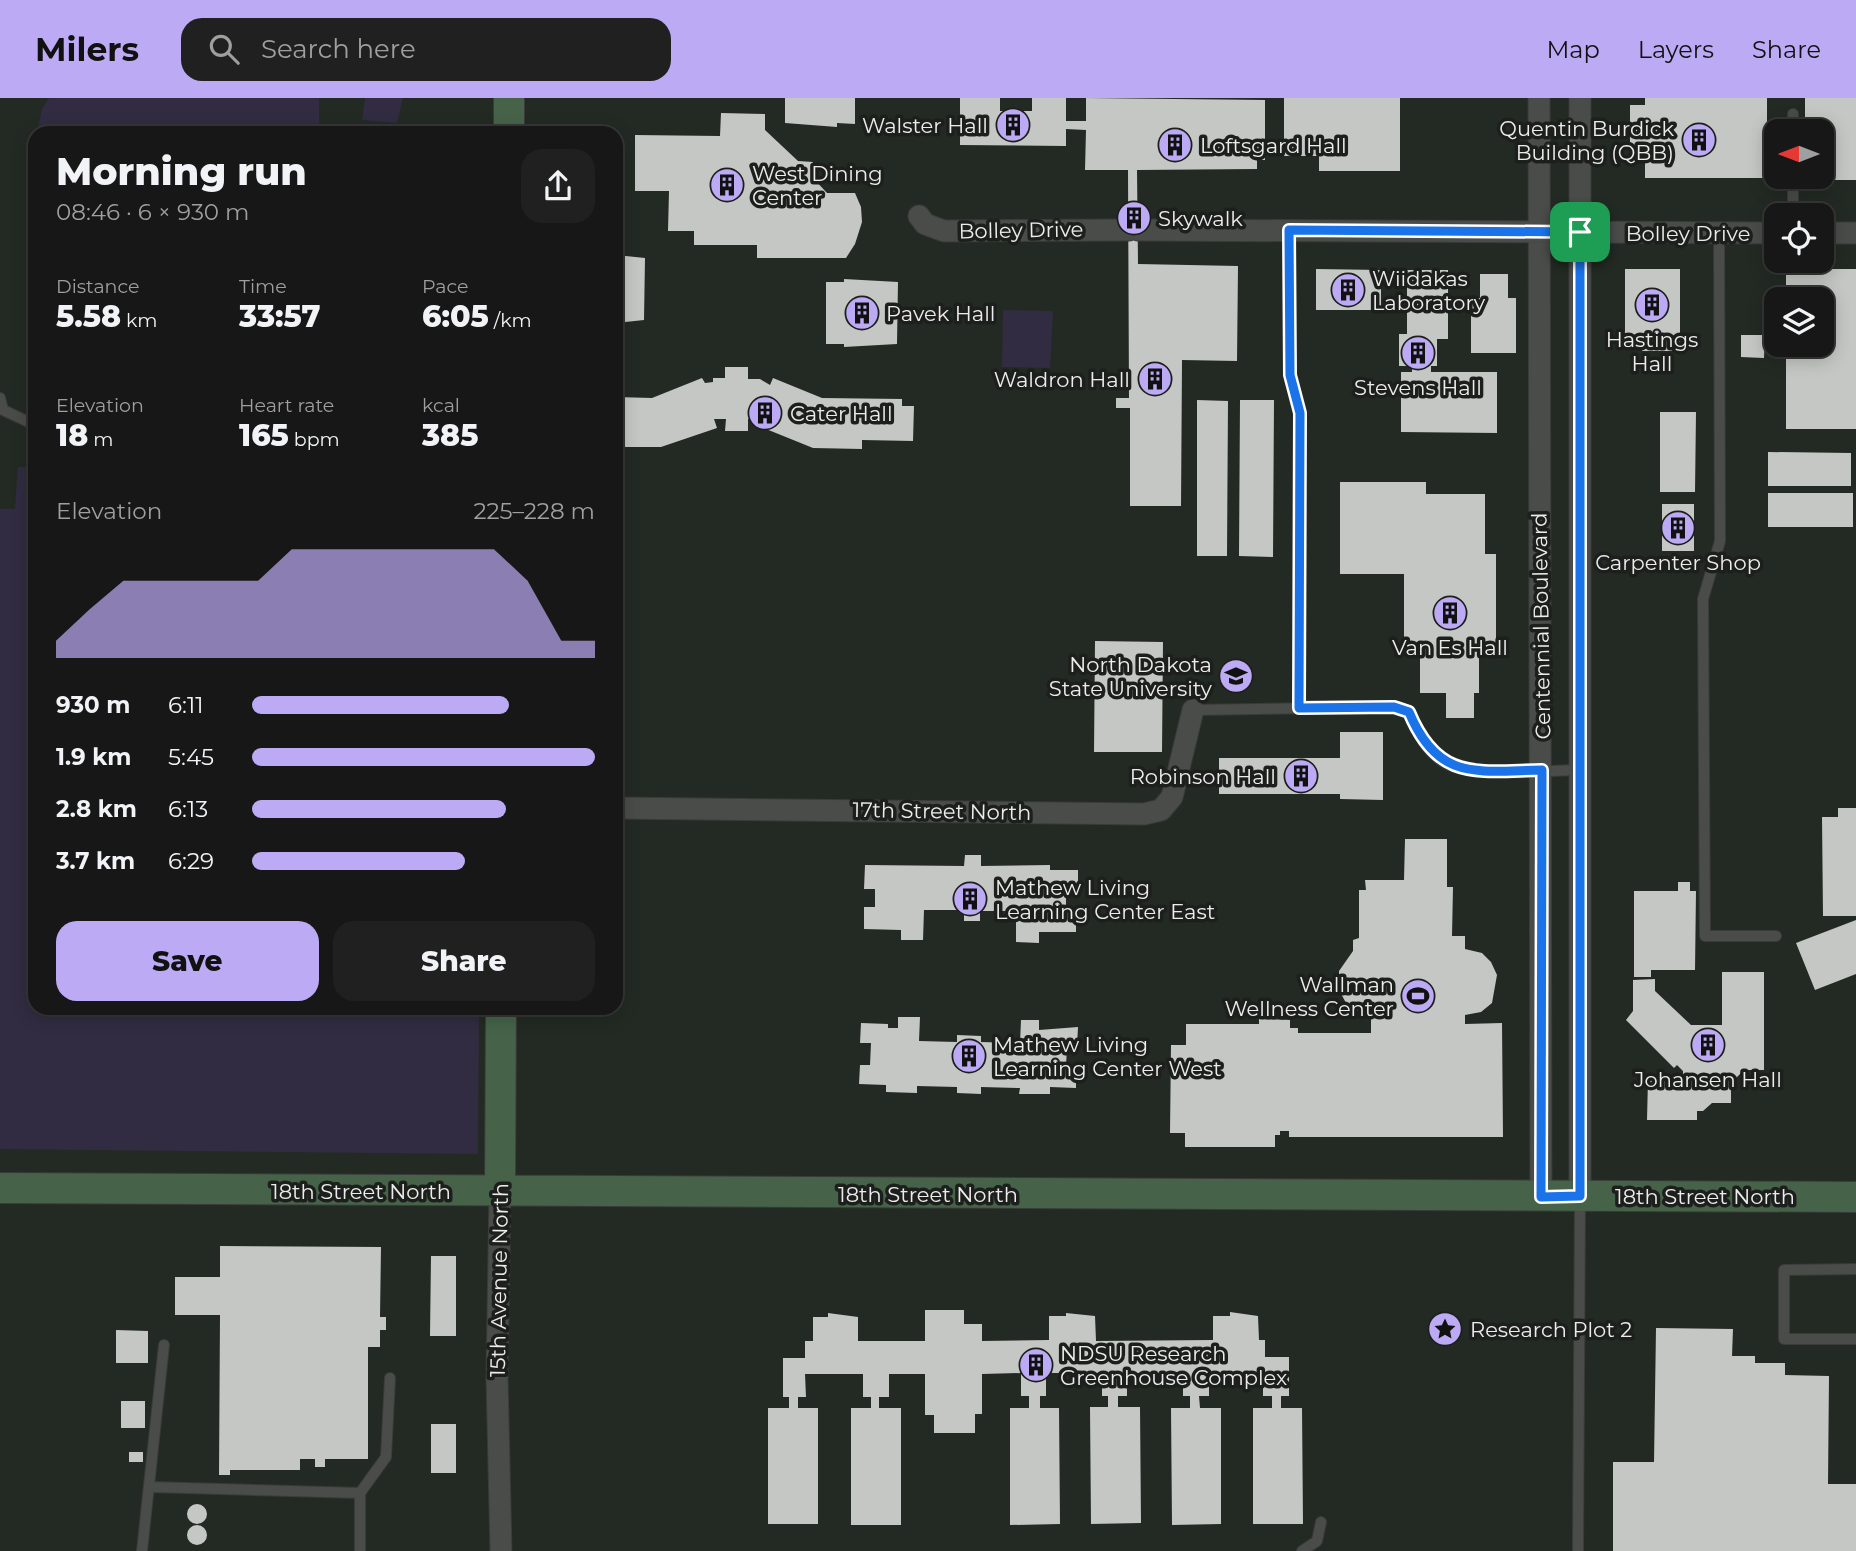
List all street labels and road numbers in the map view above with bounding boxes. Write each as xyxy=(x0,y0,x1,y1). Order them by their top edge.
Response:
street label: Bolley Drive xyxy=(958,216,1084,244)
street label: Bolley Drive xyxy=(1626,221,1750,246)
street label: Centennial Boulevard xyxy=(1527,512,1555,740)
street label: 17th Street North xyxy=(853,797,1031,825)
street label: 18th Street North xyxy=(271,1179,451,1204)
street label: 18th Street North xyxy=(838,1182,1018,1207)
street label: 15th Avenue North xyxy=(485,1183,513,1377)
street label: 18th Street North xyxy=(1615,1184,1795,1209)

